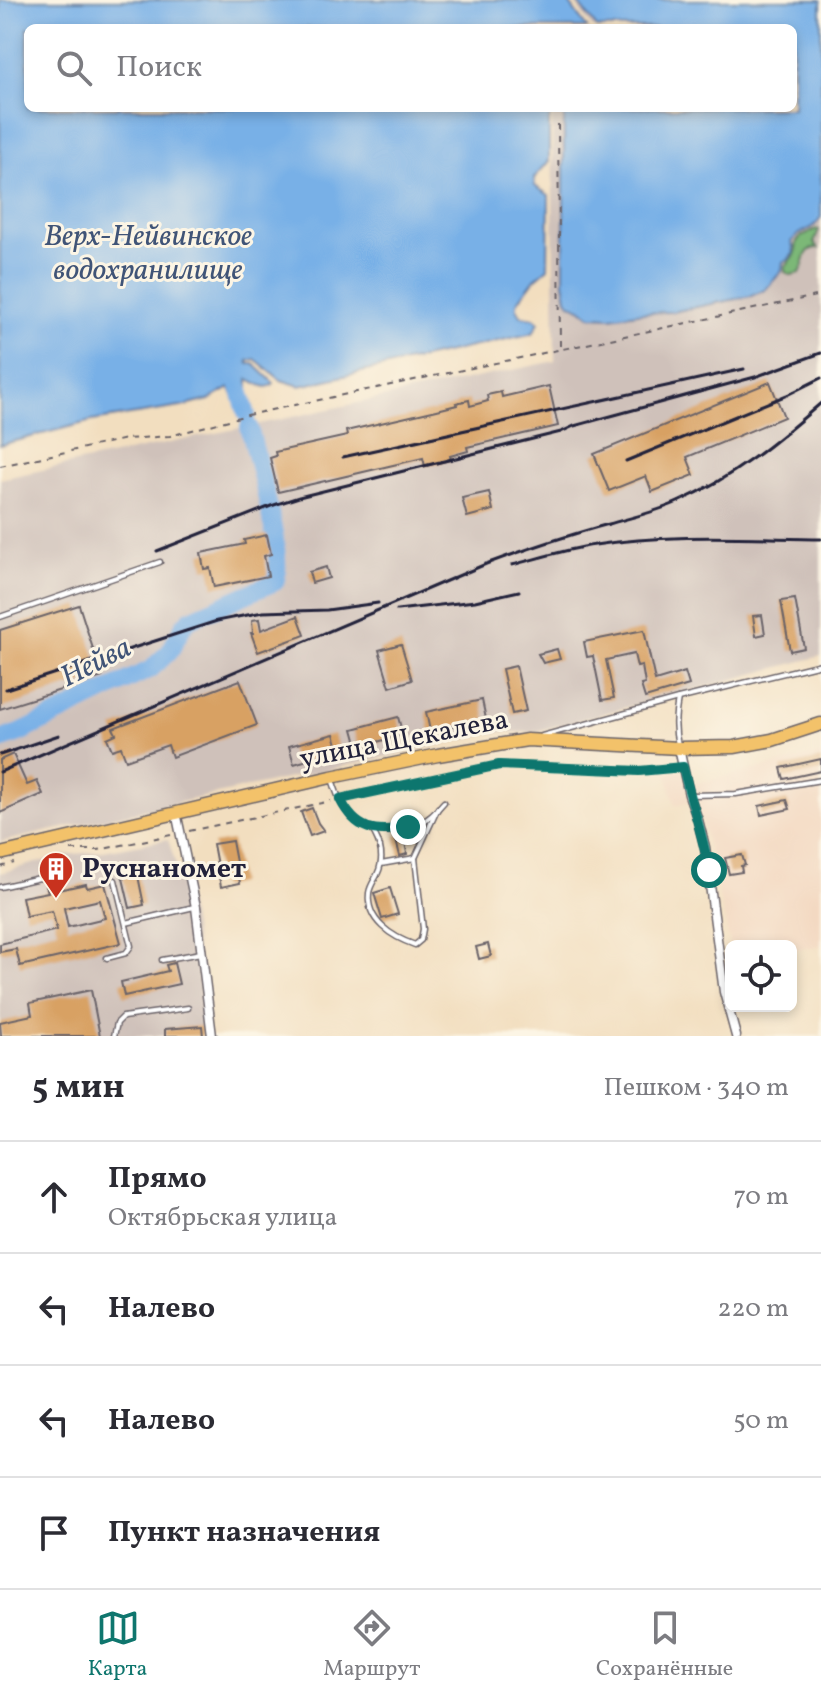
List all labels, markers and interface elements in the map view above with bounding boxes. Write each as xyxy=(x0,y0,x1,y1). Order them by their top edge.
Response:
search box xyxy=(24,24,797,112)
icon: search xyxy=(52,46,96,90)
text: Поиск xyxy=(116,47,202,89)
water label: Верх-Нейвинское водохранилище xyxy=(44,216,252,292)
water label: Нейва xyxy=(53,627,139,699)
street label: улица Щекалева xyxy=(296,701,512,779)
route end xyxy=(390,809,426,845)
building icon: Руснаномет xyxy=(37,850,75,900)
place label: Руснаномет xyxy=(82,850,247,889)
route start xyxy=(691,852,727,888)
map controls xyxy=(725,940,797,1012)
button: locate xyxy=(725,940,797,1012)
text: 5 мин xyxy=(32,1065,125,1112)
text: Пешком · 340 m xyxy=(603,1070,789,1106)
text: Прямо xyxy=(108,1158,207,1200)
icon: ahead xyxy=(32,1175,76,1219)
text: 70 m xyxy=(734,1179,789,1215)
text: Октябрьская улица xyxy=(108,1200,337,1236)
icon: left xyxy=(32,1287,76,1331)
text: Налево xyxy=(108,1288,215,1330)
text: 220 m xyxy=(717,1291,789,1327)
icon: left xyxy=(32,1399,76,1443)
text: Налево xyxy=(108,1400,215,1442)
text: 50 m xyxy=(733,1403,789,1439)
icon: arrive xyxy=(32,1511,76,1555)
text: Пункт назначения xyxy=(108,1512,380,1554)
tab: Карта xyxy=(88,1606,148,1685)
tab: Маршрут xyxy=(323,1606,420,1685)
tab: Сохранённые xyxy=(596,1606,733,1685)

